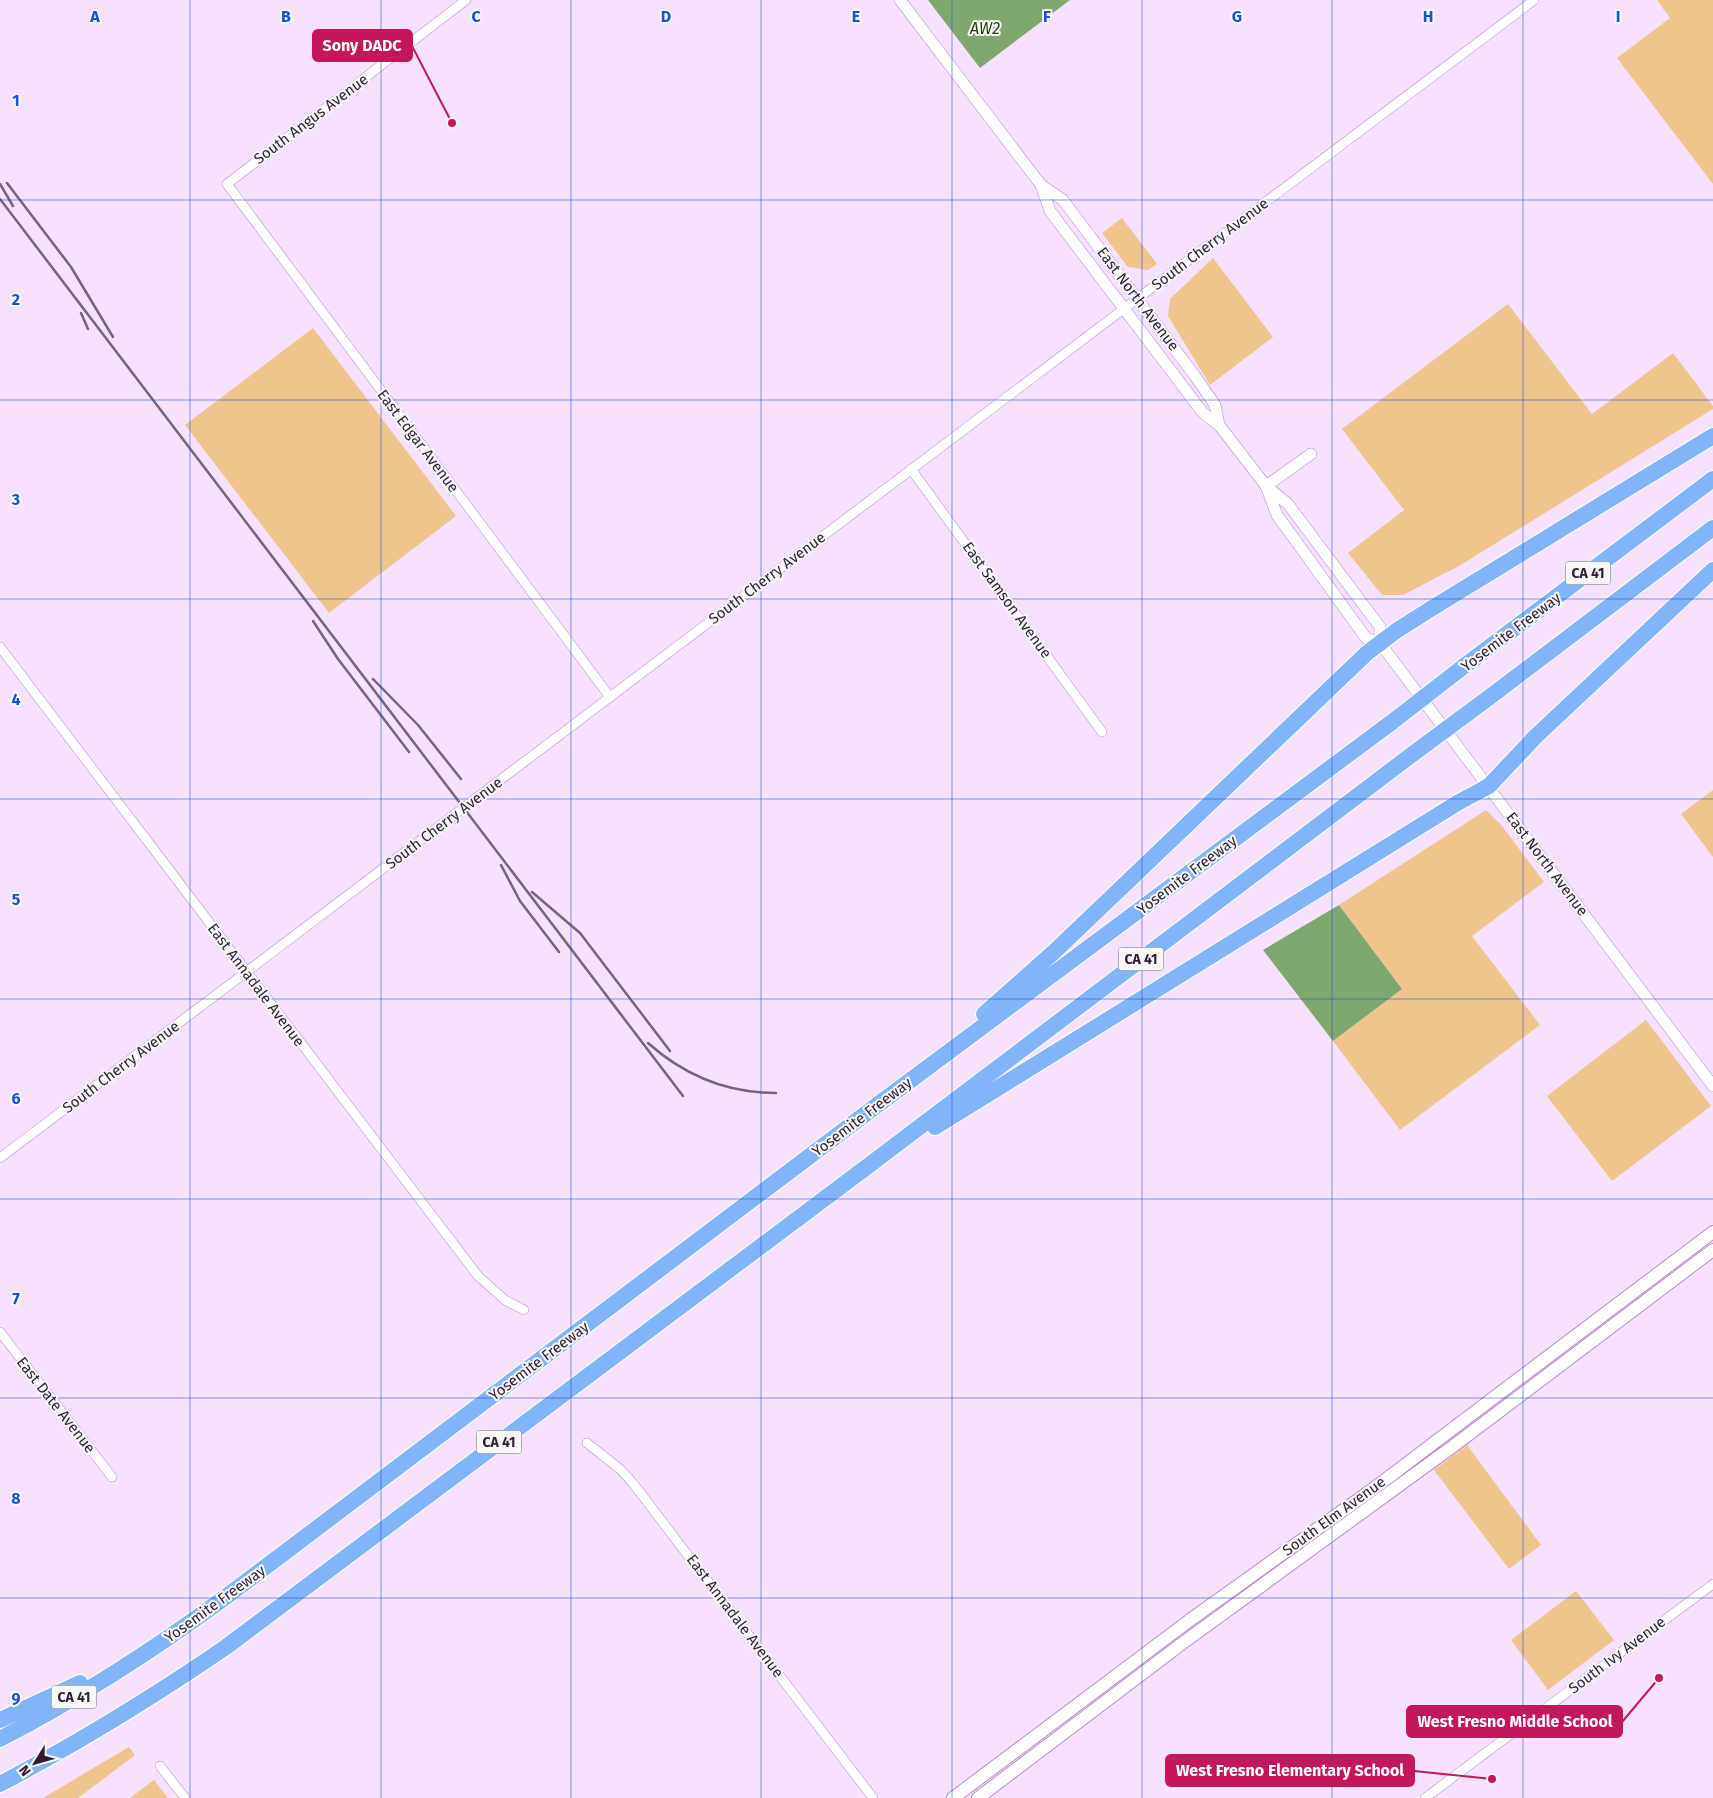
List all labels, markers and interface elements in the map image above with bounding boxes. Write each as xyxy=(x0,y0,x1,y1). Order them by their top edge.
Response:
text: A xyxy=(89,7,100,26)
text: B xyxy=(281,7,291,26)
text: C xyxy=(471,7,481,26)
text: D xyxy=(661,7,671,26)
text: E xyxy=(852,7,860,26)
text: F xyxy=(1043,7,1051,26)
text: G xyxy=(1232,7,1242,26)
text: H xyxy=(1423,7,1433,26)
text: I xyxy=(1616,7,1620,26)
water label: AW2 xyxy=(969,19,1000,38)
callout: Sony DADC xyxy=(313,30,412,61)
text: Sony DADC xyxy=(322,36,402,55)
street label: South Angus Avenue xyxy=(250,70,372,168)
text: 1 xyxy=(12,91,20,110)
street label: South Cherry Avenue xyxy=(1148,194,1272,294)
street label: East North Avenue xyxy=(1093,244,1183,354)
text: 2 xyxy=(12,290,20,309)
street label: East Edgar Avenue xyxy=(373,386,463,496)
text: 3 xyxy=(11,490,20,509)
street label: South Cherry Avenue xyxy=(705,528,829,628)
street label: East Samson Avenue xyxy=(959,538,1055,662)
road number: CA 41 xyxy=(1566,562,1610,584)
street label: Yosemite Freeway xyxy=(1458,588,1565,675)
text: 4 xyxy=(11,690,21,709)
street label: South Cherry Avenue xyxy=(382,773,506,873)
street label: East North Avenue xyxy=(1502,809,1592,919)
street label: Yosemite Freeway xyxy=(1134,831,1241,918)
text: 5 xyxy=(12,890,21,909)
street label: East Annadale Avenue xyxy=(204,920,308,1050)
road number: CA 41 xyxy=(1118,948,1164,971)
street label: South Cherry Avenue xyxy=(59,1017,183,1117)
street label: Yosemite Freeway xyxy=(809,1073,916,1160)
text: 6 xyxy=(11,1089,21,1108)
text: 7 xyxy=(12,1289,20,1308)
street label: Yosemite Freeway xyxy=(486,1317,593,1404)
street label: East Date Avenue xyxy=(13,1353,99,1457)
road number: CA 41 xyxy=(476,1430,522,1454)
street label: South Elm Avenue xyxy=(1279,1473,1389,1559)
text: 8 xyxy=(11,1489,21,1508)
street label: East Annadale Avenue xyxy=(683,1551,787,1681)
street label: Yosemite Freeway xyxy=(161,1561,269,1647)
street label: South Ivy Avenue xyxy=(1565,1613,1669,1697)
road number: CA 41 xyxy=(52,1685,96,1708)
text: 9 xyxy=(12,1689,21,1708)
callout: West Fresno Middle School xyxy=(1407,1706,1622,1737)
text: West Fresno Middle School xyxy=(1417,1712,1613,1731)
north arrow xyxy=(10,1738,60,1788)
callout: West Fresno Elementary School xyxy=(1166,1755,1414,1786)
text: West Fresno Elementary School xyxy=(1176,1761,1404,1780)
text: N xyxy=(15,1762,35,1779)

